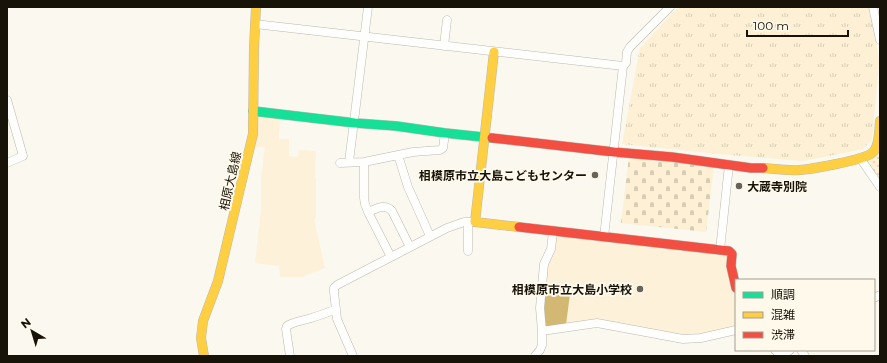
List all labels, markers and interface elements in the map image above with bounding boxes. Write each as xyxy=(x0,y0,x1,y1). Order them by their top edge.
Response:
scale bar xyxy=(747,12,848,38)
text: 100 m xyxy=(753,18,789,33)
street label: 相原大島線 xyxy=(216,150,244,212)
place label: 相模原市立大島こどもセンター xyxy=(419,168,587,183)
marker: 相模原市立大島こどもセンター xyxy=(590,170,600,180)
place label: 大蔵寺別院 xyxy=(747,179,807,194)
marker: 大蔵寺別院 xyxy=(734,181,744,191)
legend xyxy=(735,279,875,351)
place label: 相模原市立大島小学校 xyxy=(512,282,632,297)
marker: 相模原市立大島小学校 xyxy=(635,284,645,294)
text: 順調 xyxy=(771,287,795,302)
text: 混雑 xyxy=(771,307,795,322)
north arrow xyxy=(12,311,52,351)
text: N xyxy=(18,315,34,331)
text: 渋滞 xyxy=(771,327,795,342)

